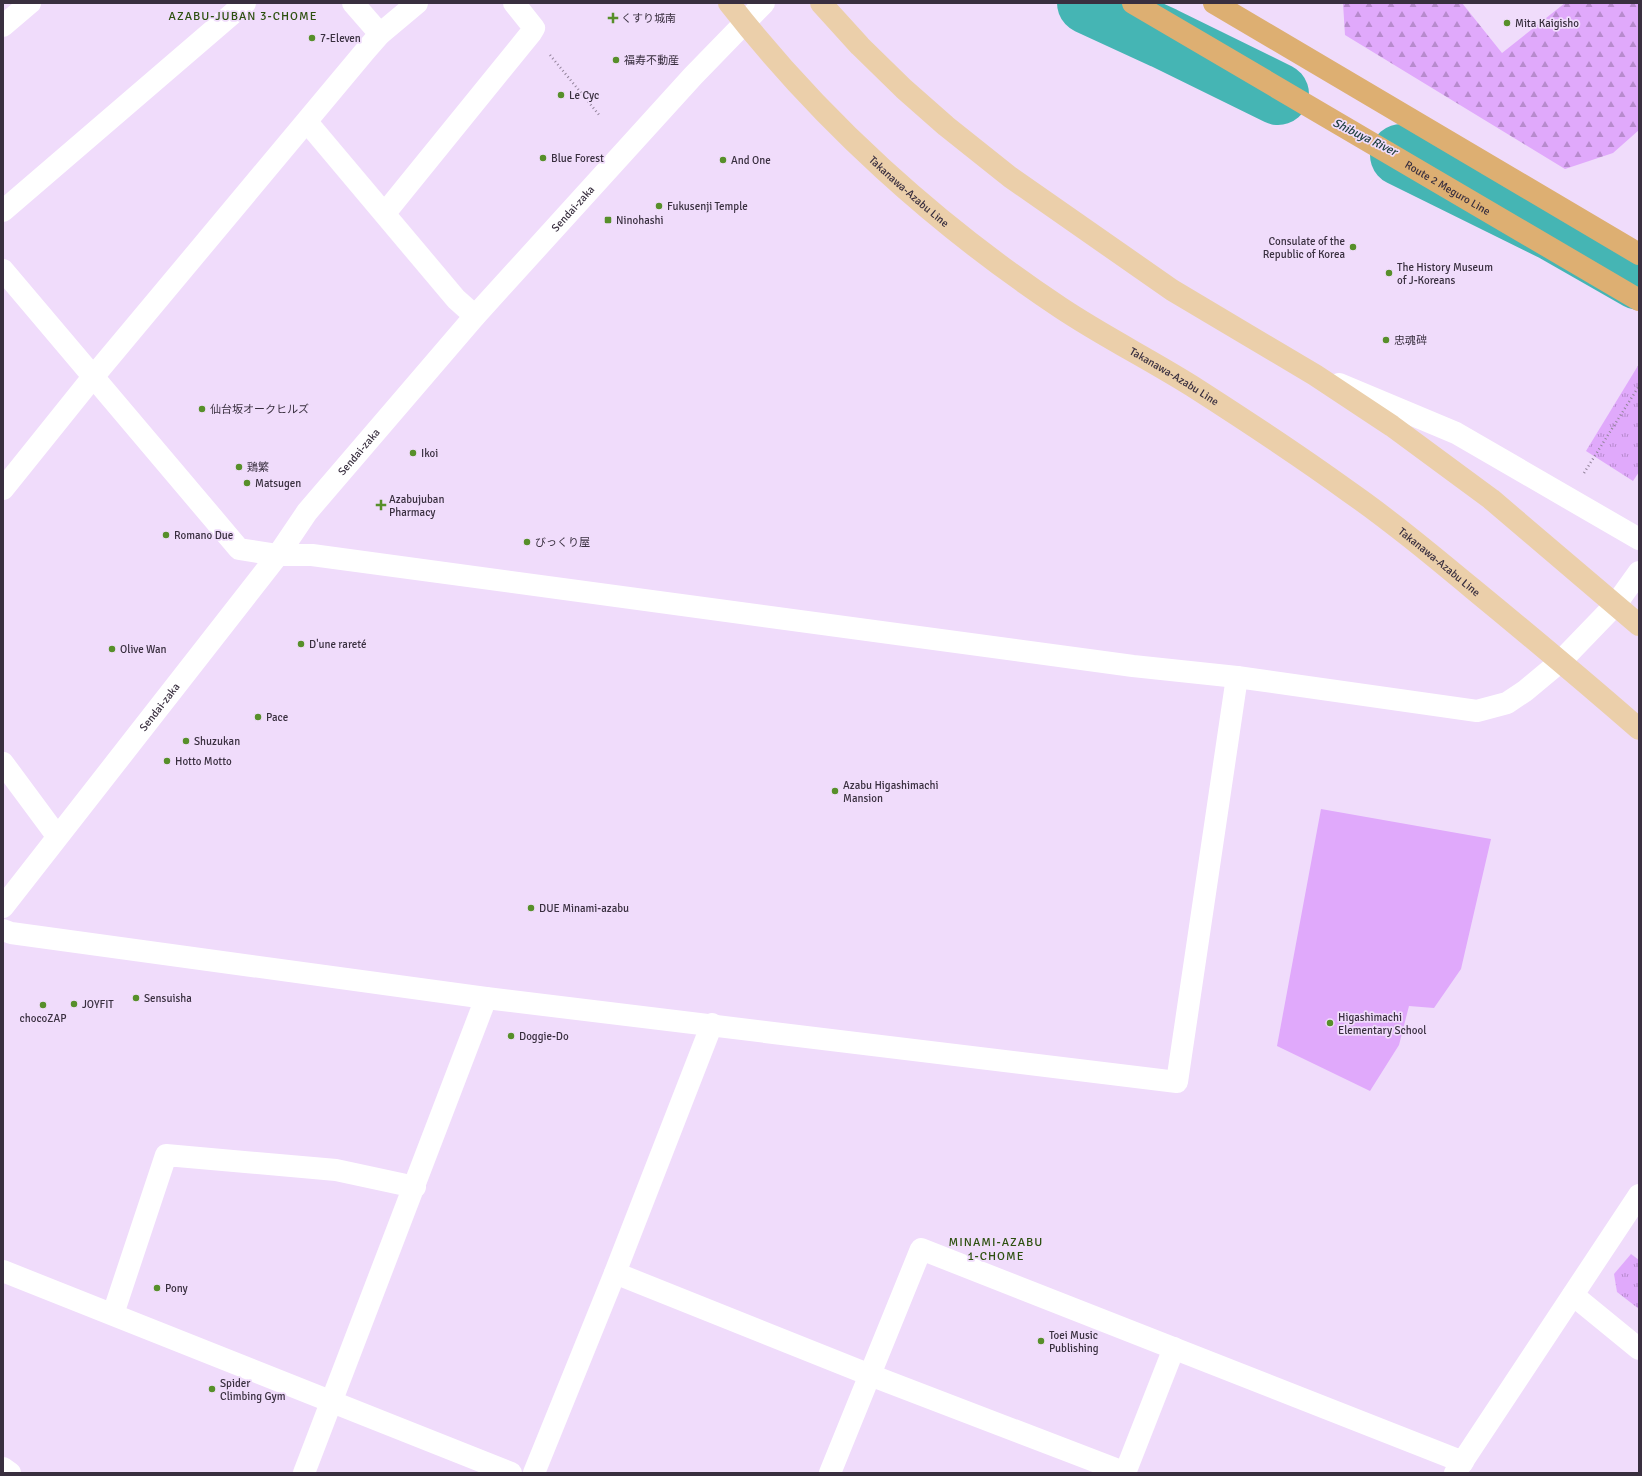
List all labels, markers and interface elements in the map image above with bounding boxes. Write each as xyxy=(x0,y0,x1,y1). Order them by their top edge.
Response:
district label: AZABU-JUBAN 3-CHOME xyxy=(169,9,317,24)
place label: くすり城南 xyxy=(621,12,676,25)
marker: くすり城南 xyxy=(608,13,618,23)
place label: Mita Kaigisho xyxy=(1515,17,1579,30)
marker: Mita Kaigisho xyxy=(1502,18,1512,28)
place label: 7-Eleven xyxy=(320,32,361,45)
marker: 7-Eleven xyxy=(307,33,317,43)
place label: 福寿不動産 xyxy=(624,54,679,67)
marker: 福寿不動産 xyxy=(611,55,621,65)
place label: Le Cyc xyxy=(569,89,599,102)
marker: Le Cyc xyxy=(556,90,566,100)
water label: Shibuya River xyxy=(1330,115,1401,160)
place label: Blue Forest xyxy=(551,152,604,165)
marker: Blue Forest xyxy=(538,153,548,163)
street label: Takanawa-Azabu Line xyxy=(866,153,951,230)
place label: And One xyxy=(731,154,771,167)
marker: And One xyxy=(718,155,728,165)
street label: Route 2 Meguro Line xyxy=(1403,158,1492,218)
street label: Sendai-zaka xyxy=(549,183,597,234)
place label: Fukusenji Temple xyxy=(667,200,748,213)
marker: Fukusenji Temple xyxy=(654,201,664,211)
place label: Ninohashi xyxy=(616,214,664,227)
marker: Ninohashi xyxy=(603,215,613,225)
place label: Consulate of the Republic of Korea xyxy=(1263,235,1345,261)
marker: Consulate of the Republic of Korea xyxy=(1348,242,1358,252)
place label: The History Museum of J-Koreans xyxy=(1397,261,1493,287)
marker: The History Museum of J-Koreans xyxy=(1384,268,1394,278)
place label: 忠魂碑 xyxy=(1394,334,1427,347)
marker: 忠魂碑 xyxy=(1381,335,1391,345)
street label: Takanawa-Azabu Line xyxy=(1127,345,1221,408)
place label: 仙台坂オークヒルズ xyxy=(210,403,309,416)
marker: 仙台坂オークヒルズ xyxy=(197,404,207,414)
street label: Sendai-zaka xyxy=(335,426,383,478)
place label: Ikoi xyxy=(421,447,438,460)
marker: Ikoi xyxy=(408,448,418,458)
place label: 鶏繁 xyxy=(247,461,269,474)
marker: 鶏繁 xyxy=(234,462,244,472)
place label: Matsugen xyxy=(255,477,301,490)
marker: Matsugen xyxy=(242,478,252,488)
place label: Azabujuban Pharmacy xyxy=(389,493,444,519)
marker: Azabujuban Pharmacy xyxy=(376,500,386,510)
street label: Takanawa-Azabu Line xyxy=(1396,525,1483,599)
place label: Romano Due xyxy=(174,529,233,542)
marker: Romano Due xyxy=(161,530,171,540)
place label: びっくり屋 xyxy=(535,536,590,549)
marker: びっくり屋 xyxy=(522,537,532,547)
place label: D'une rareté xyxy=(309,638,366,651)
marker: D'une rareté xyxy=(296,639,306,649)
place label: Olive Wan xyxy=(120,643,167,656)
marker: Olive Wan xyxy=(107,644,117,654)
street label: Sendai-zaka xyxy=(137,680,183,734)
place label: Pace xyxy=(266,711,288,724)
marker: Pace xyxy=(253,712,263,722)
place label: Shuzukan xyxy=(194,735,240,748)
marker: Shuzukan xyxy=(181,736,191,746)
place label: Hotto Motto xyxy=(175,755,232,768)
marker: Hotto Motto xyxy=(162,756,172,766)
place label: Azabu Higashimachi Mansion xyxy=(843,779,938,805)
marker: Azabu Higashimachi Mansion xyxy=(830,786,840,796)
place label: DUE Minami-azabu xyxy=(539,902,629,915)
marker: DUE Minami-azabu xyxy=(526,903,536,913)
place label: Sensuisha xyxy=(144,992,192,1005)
marker: Sensuisha xyxy=(131,993,141,1003)
place label: JOYFIT xyxy=(82,998,114,1011)
marker: JOYFIT xyxy=(69,999,79,1009)
marker: chocoZAP xyxy=(38,1000,48,1010)
place label: Higashimachi Elementary School xyxy=(1338,1011,1426,1037)
place label: chocoZAP xyxy=(20,1012,66,1025)
marker: Higashimachi Elementary School xyxy=(1325,1018,1335,1028)
place label: Doggie-Do xyxy=(519,1030,569,1043)
marker: Doggie-Do xyxy=(506,1031,516,1041)
district label: MINAMI-AZABU 1-CHOME xyxy=(949,1235,1043,1264)
place label: Pony xyxy=(165,1282,188,1295)
marker: Pony xyxy=(152,1283,162,1293)
place label: Toei Music Publishing xyxy=(1049,1329,1099,1355)
marker: Toei Music Publishing xyxy=(1036,1336,1046,1346)
place label: Spider Climbing Gym xyxy=(220,1377,286,1403)
marker: Spider Climbing Gym xyxy=(207,1384,217,1394)

